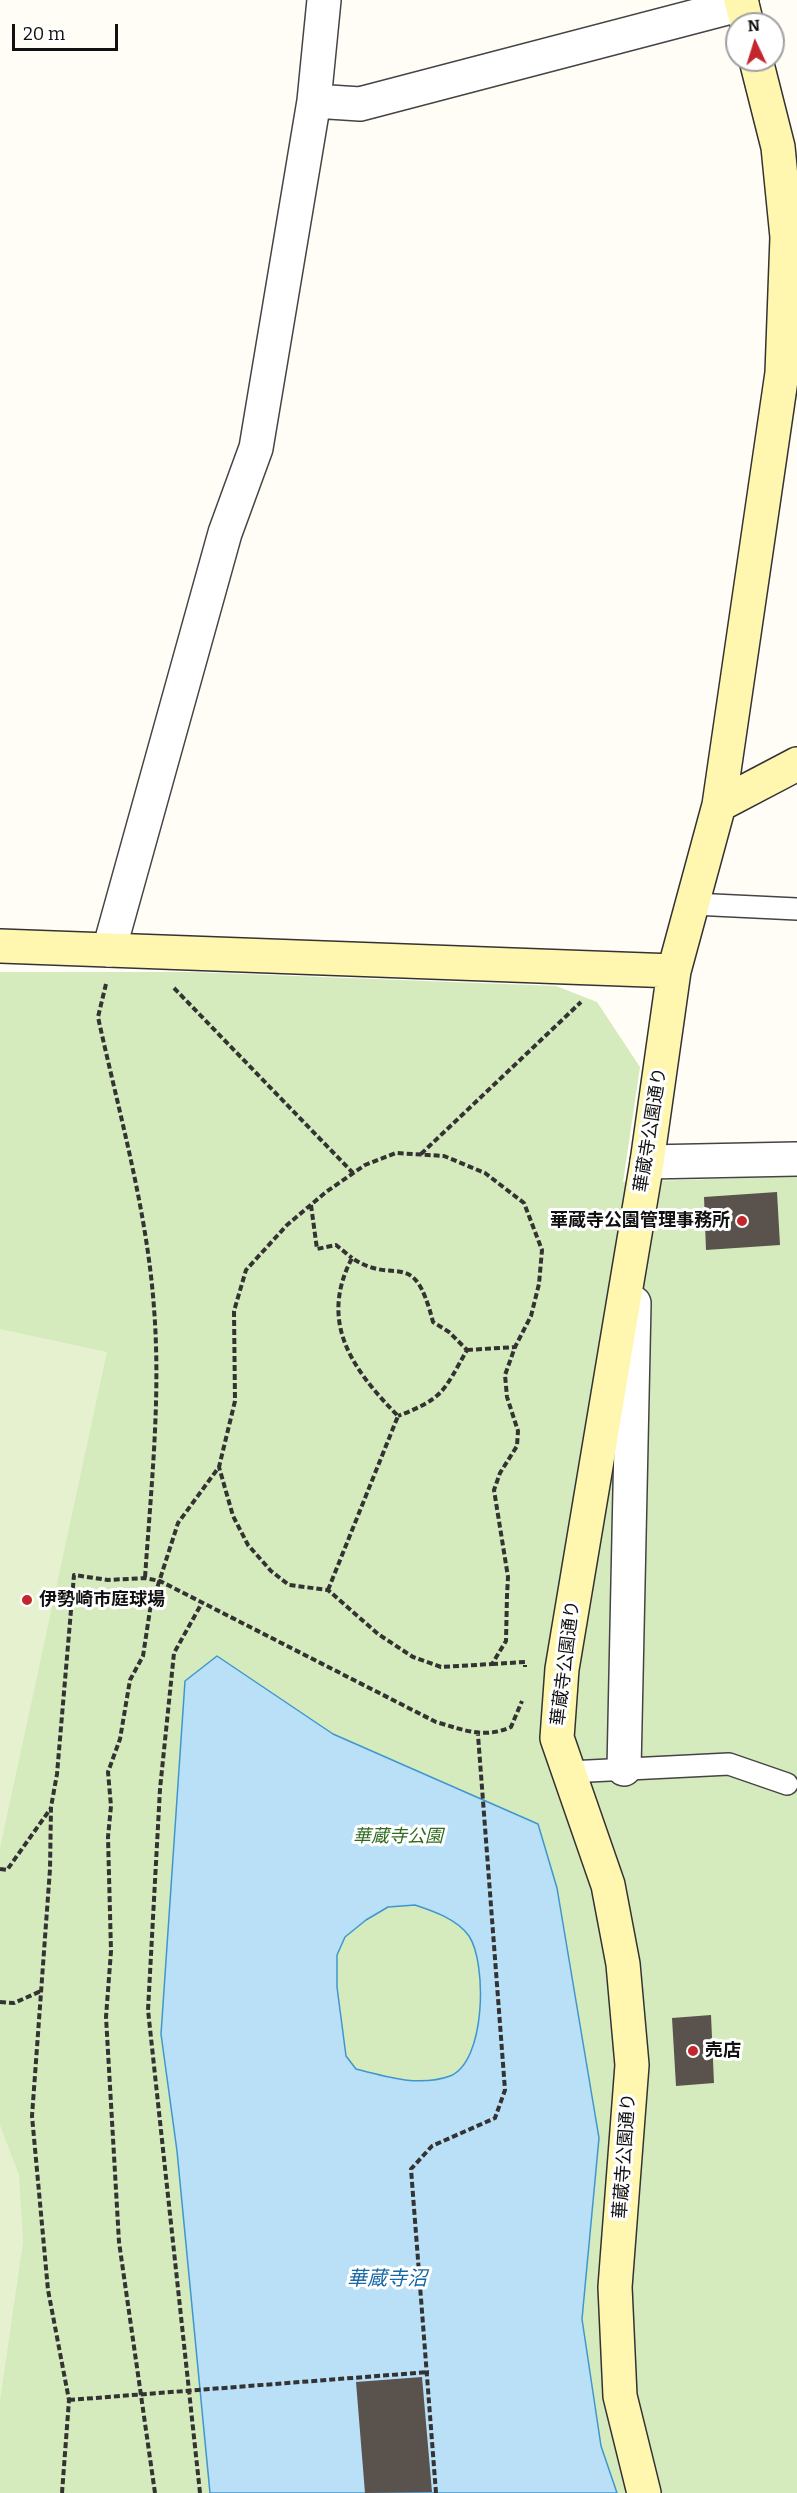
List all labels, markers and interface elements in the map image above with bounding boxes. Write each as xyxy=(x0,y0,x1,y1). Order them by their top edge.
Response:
scale bar xyxy=(15,12,122,50)
north arrow xyxy=(725,12,785,72)
text: N xyxy=(747,16,761,35)
text: 20 m xyxy=(23,23,65,45)
street label: 華蔵寺公園通り xyxy=(630,1066,672,1194)
place label: 華蔵寺公園管理事務所 xyxy=(550,1210,730,1232)
marker: 華蔵寺公園管理事務所 xyxy=(735,1214,749,1228)
place label: 伊勢崎市庭球場 xyxy=(39,1589,165,1611)
marker: 伊勢崎市庭球場 xyxy=(20,1593,34,1607)
street label: 華蔵寺公園通り xyxy=(548,1599,584,1727)
park label: 華蔵寺公園 xyxy=(353,1826,443,1848)
place label: 売店 xyxy=(705,2040,741,2062)
marker: 売店 xyxy=(686,2044,700,2058)
street label: 華蔵寺公園通り xyxy=(610,2092,640,2220)
water label: 華蔵寺沼 xyxy=(347,2267,427,2291)

